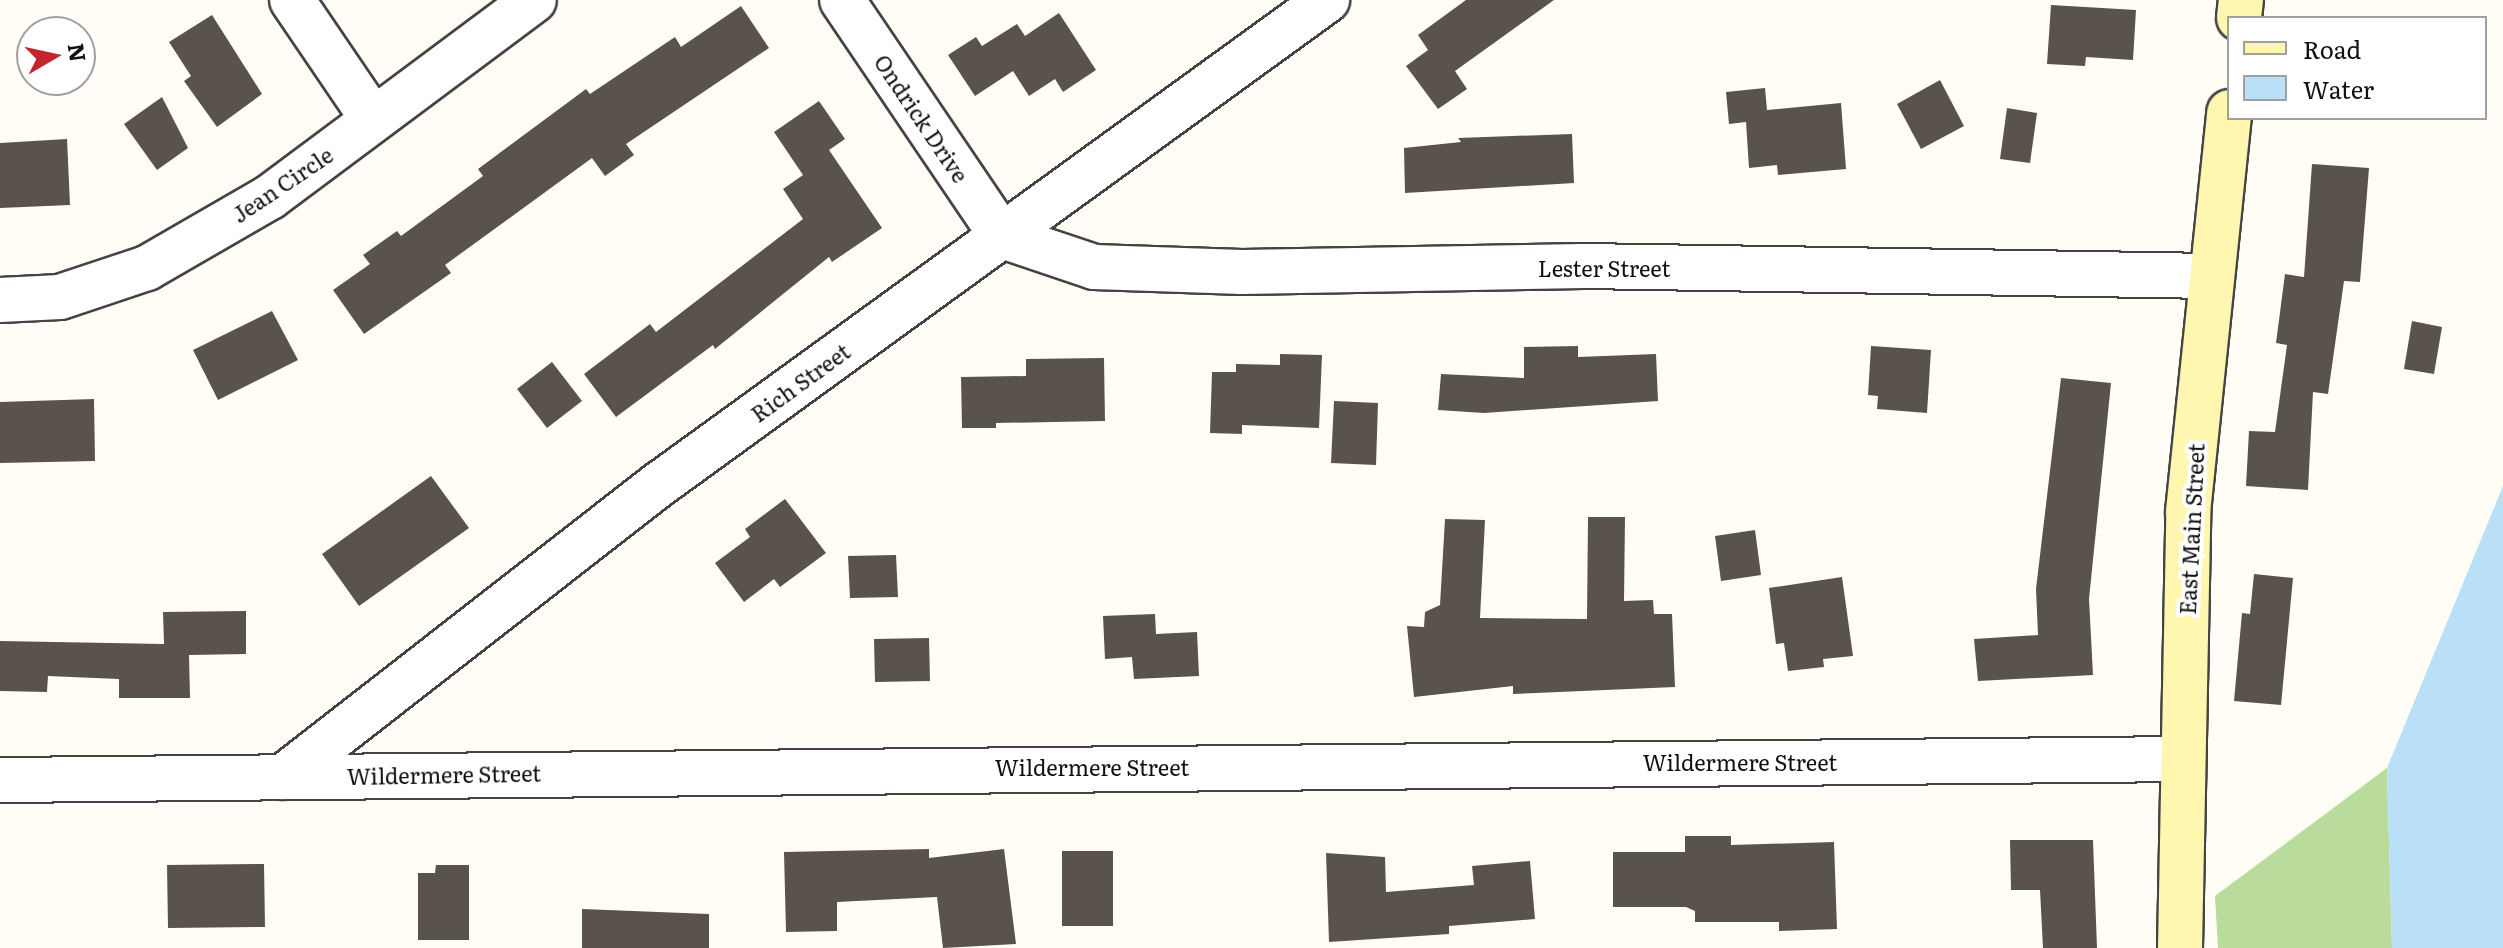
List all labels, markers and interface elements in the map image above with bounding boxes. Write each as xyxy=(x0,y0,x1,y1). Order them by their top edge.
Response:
north arrow xyxy=(16,16,96,96)
legend xyxy=(2227,16,2487,120)
text: Road xyxy=(2303,31,2361,66)
text: N xyxy=(60,41,96,64)
street label: Ondrick Drive xyxy=(869,49,975,187)
text: Water xyxy=(2303,71,2374,106)
street label: Jean Circle xyxy=(227,141,337,227)
street label: Lester Street xyxy=(1538,255,1670,281)
street label: Rich Street xyxy=(745,337,855,427)
street label: East Main Street xyxy=(2173,443,2209,615)
street label: Wildermere Street xyxy=(1643,749,1837,775)
street label: Wildermere Street xyxy=(995,754,1189,780)
street label: Wildermere Street xyxy=(347,759,541,789)

